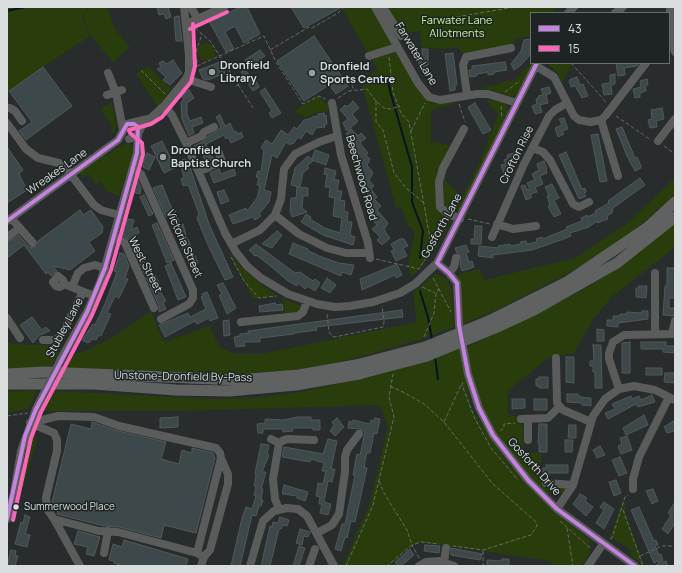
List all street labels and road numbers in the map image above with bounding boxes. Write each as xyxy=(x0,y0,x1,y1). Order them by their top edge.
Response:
street label: Farwater Lane xyxy=(392,20,440,88)
street label: Crofton Rise xyxy=(497,124,537,186)
street label: Beechwood Road xyxy=(342,134,380,222)
street label: Wreakes Lane xyxy=(24,146,90,198)
street label: Gosforth Lane xyxy=(419,191,465,261)
street label: Victoria Street xyxy=(163,208,205,280)
street label: West Street xyxy=(125,235,165,295)
street label: Stubley Lane xyxy=(44,296,86,360)
street label: Unstone-Dronfield By-Pass xyxy=(114,369,252,385)
street label: Gosforth Drive xyxy=(505,435,563,499)

